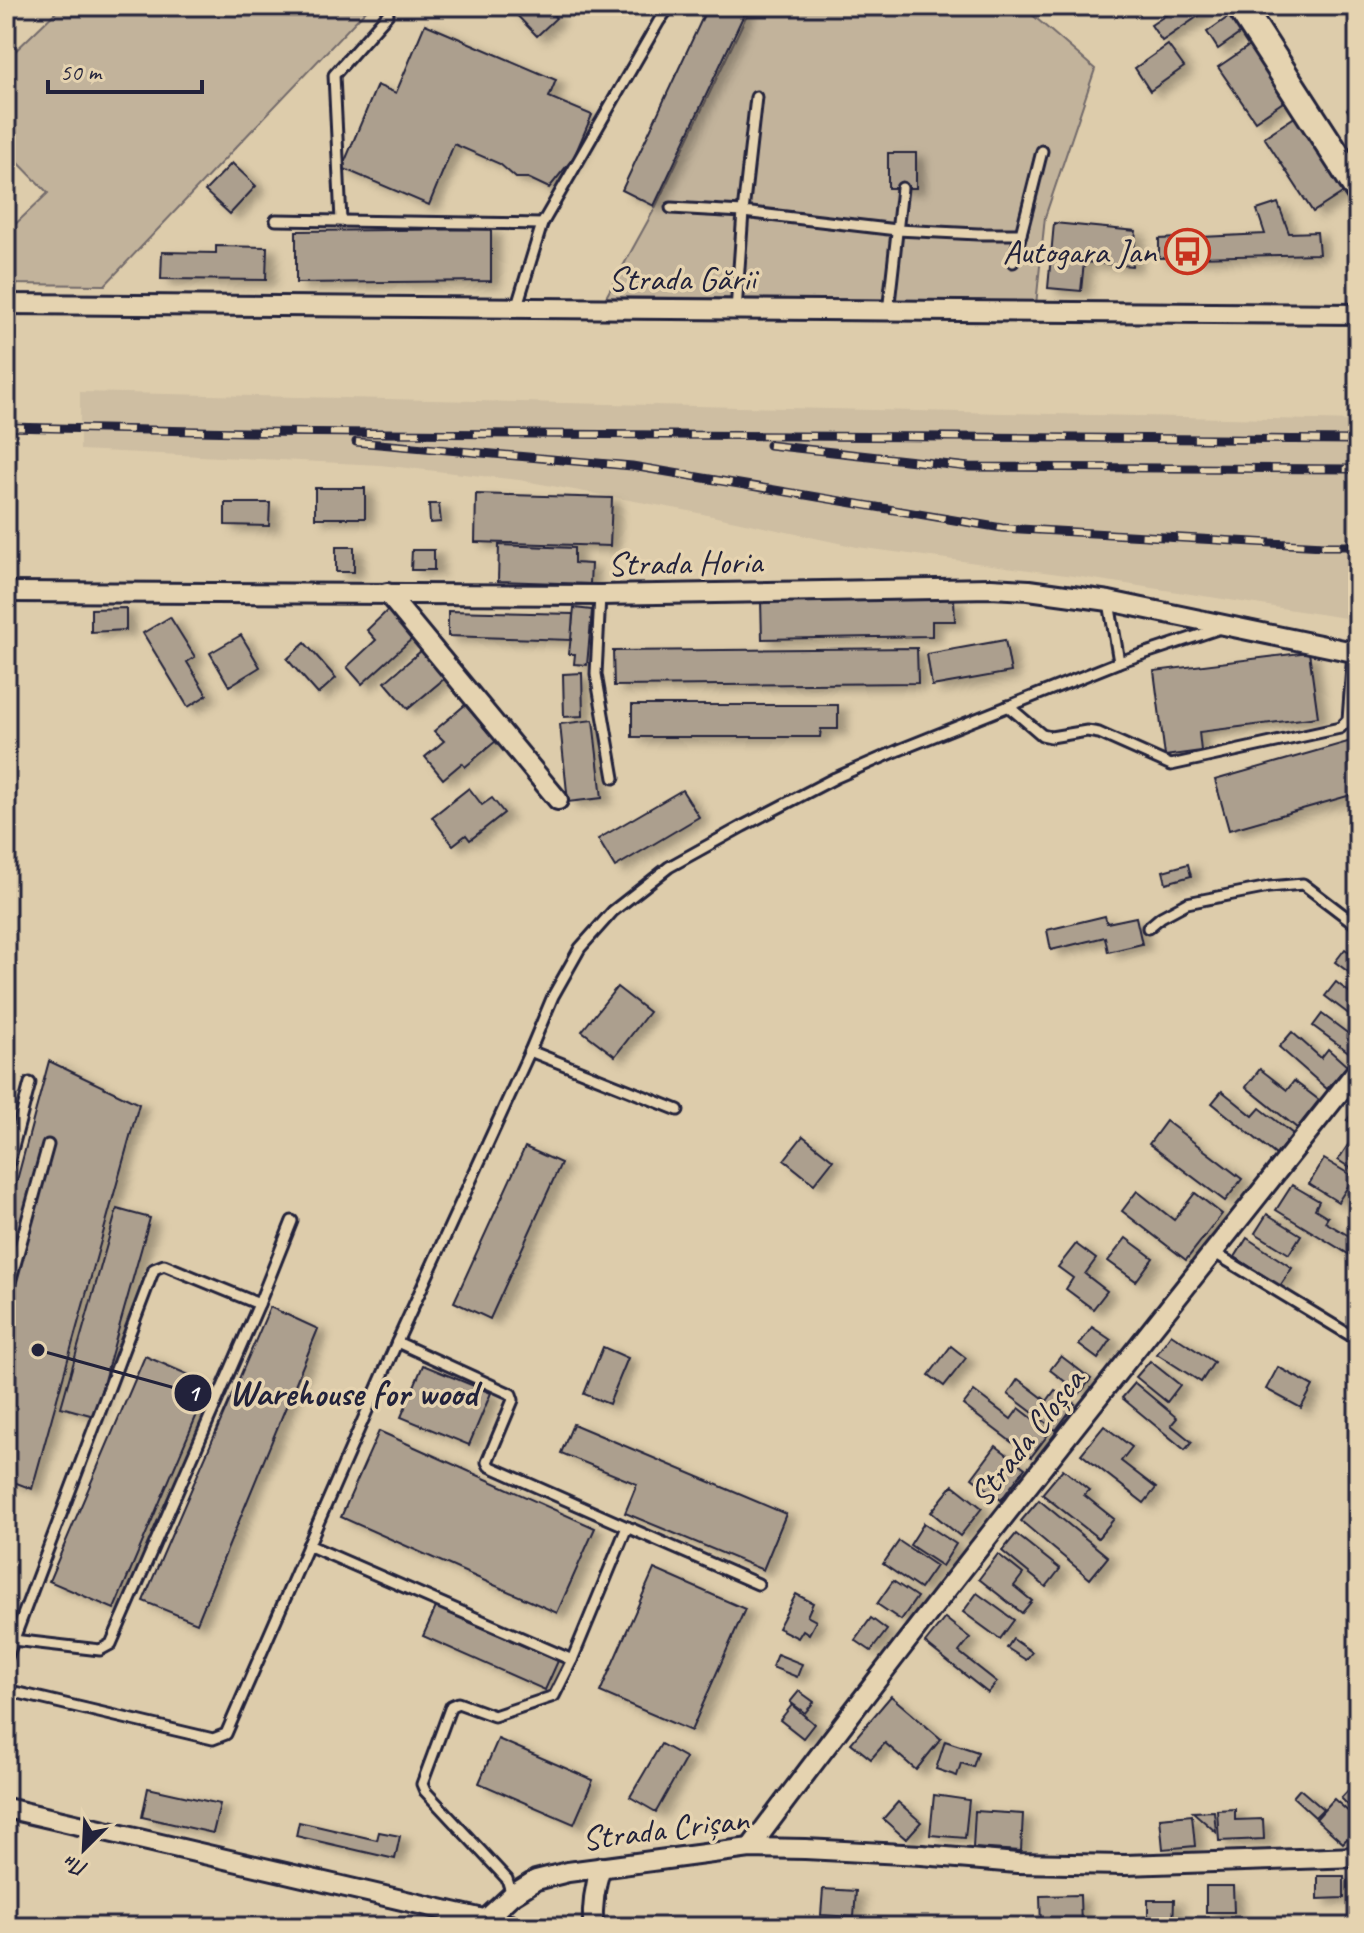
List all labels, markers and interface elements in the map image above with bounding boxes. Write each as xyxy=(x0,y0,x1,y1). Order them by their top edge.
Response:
scale bar xyxy=(48,44,202,94)
text: 50 m xyxy=(60,57,103,87)
bus stop icon: Autogara Jan xyxy=(1163,227,1211,275)
place label: Autogara Jan xyxy=(1003,230,1158,273)
street label: Strada Gării xyxy=(608,257,759,300)
street label: Strada Horia xyxy=(607,540,765,585)
street label: Strada Cloșca xyxy=(959,1358,1095,1515)
callout: Warehouse for wood xyxy=(173,1363,493,1423)
text: Warehouse for wood xyxy=(229,1370,483,1416)
text: 1 xyxy=(188,1378,202,1408)
street label: Strada Crișan xyxy=(579,1797,752,1860)
north arrow xyxy=(44,1809,124,1889)
text: Пн xyxy=(59,1848,92,1884)

